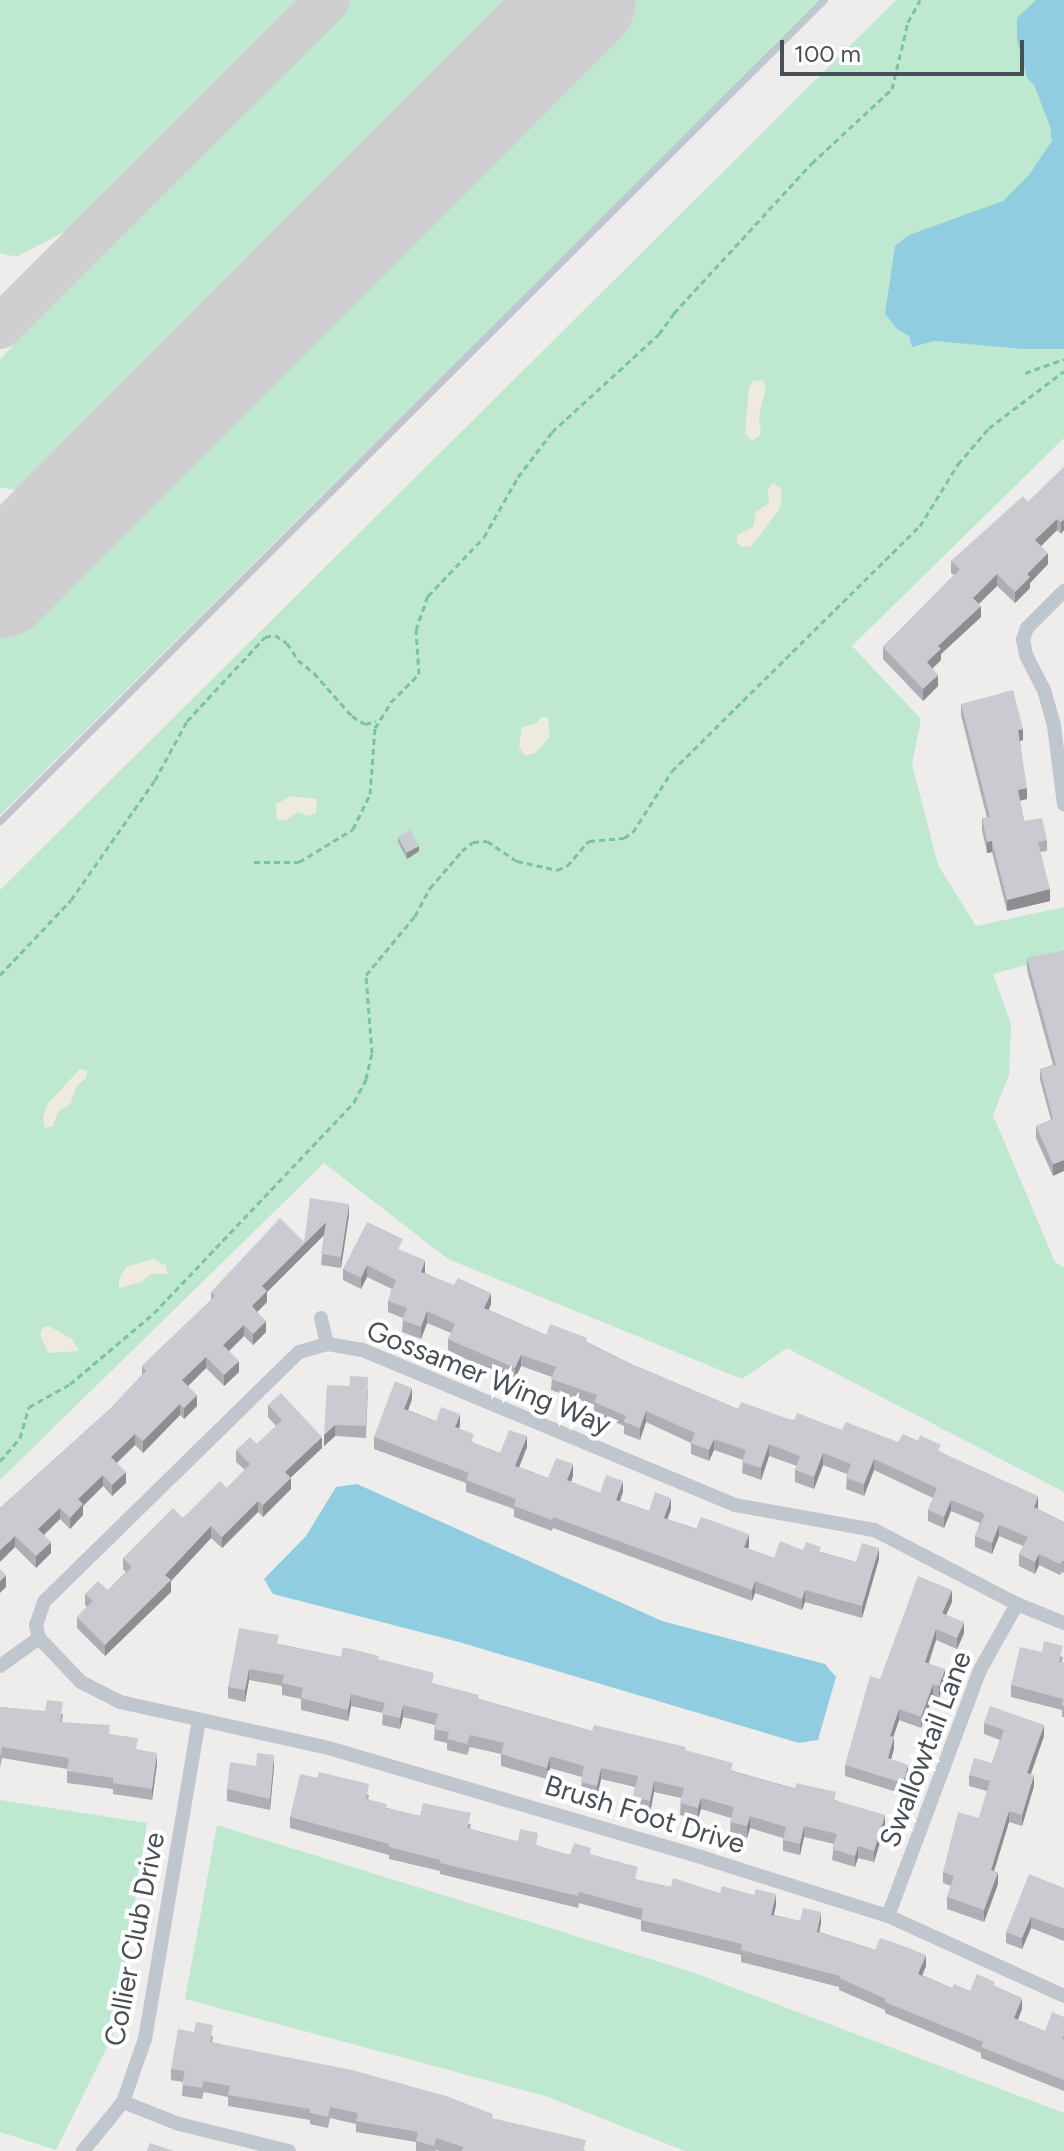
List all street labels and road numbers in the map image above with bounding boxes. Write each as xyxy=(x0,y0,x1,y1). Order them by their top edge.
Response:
street label: Gossamer Wing Way xyxy=(362,1313,616,1441)
street label: Swallowtail Lane xyxy=(872,1646,978,1852)
street label: Brush Foot Drive xyxy=(541,1768,749,1860)
street label: Collier Club Drive xyxy=(97,1829,171,2049)

